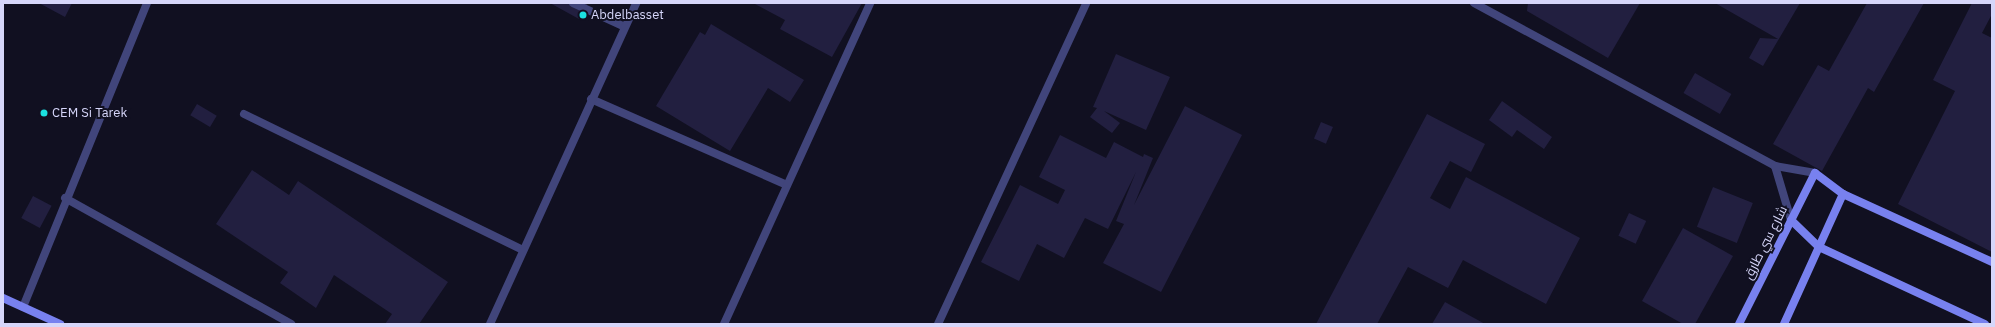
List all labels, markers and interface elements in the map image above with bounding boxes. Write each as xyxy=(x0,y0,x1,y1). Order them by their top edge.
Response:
place label: Abdelbasset xyxy=(591,7,664,23)
marker: Abdelbasset xyxy=(578,10,588,20)
place label: CEM Si Tarek xyxy=(52,105,127,121)
marker: CEM Si Tarek xyxy=(39,108,49,118)
street label: شارع سي طارق xyxy=(1741,204,1791,282)

